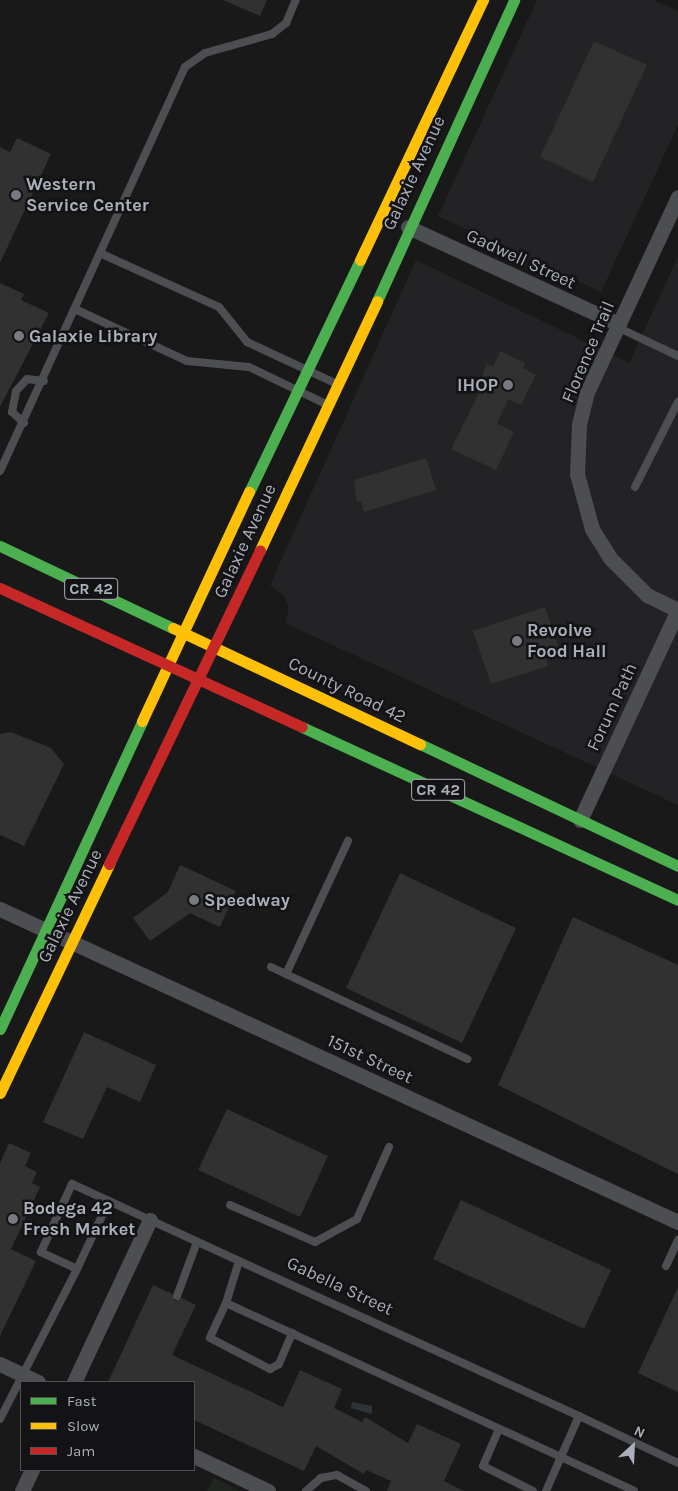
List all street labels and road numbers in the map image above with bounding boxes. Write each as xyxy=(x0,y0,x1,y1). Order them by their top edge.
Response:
street label: Galaxie Avenue xyxy=(378,112,450,234)
street label: Gadwell Street xyxy=(463,224,579,294)
street label: Florence Trail xyxy=(557,298,619,406)
street label: Galaxie Avenue xyxy=(209,480,281,602)
road number: CR 42 xyxy=(64,576,118,602)
street label: County Road 42 xyxy=(285,652,409,728)
street label: Forum Path xyxy=(582,659,642,755)
road number: CR 42 xyxy=(410,776,466,804)
street label: Galaxie Avenue xyxy=(33,846,107,966)
street label: 151st Street xyxy=(324,1030,416,1088)
street label: Gabella Street xyxy=(283,1252,397,1320)

